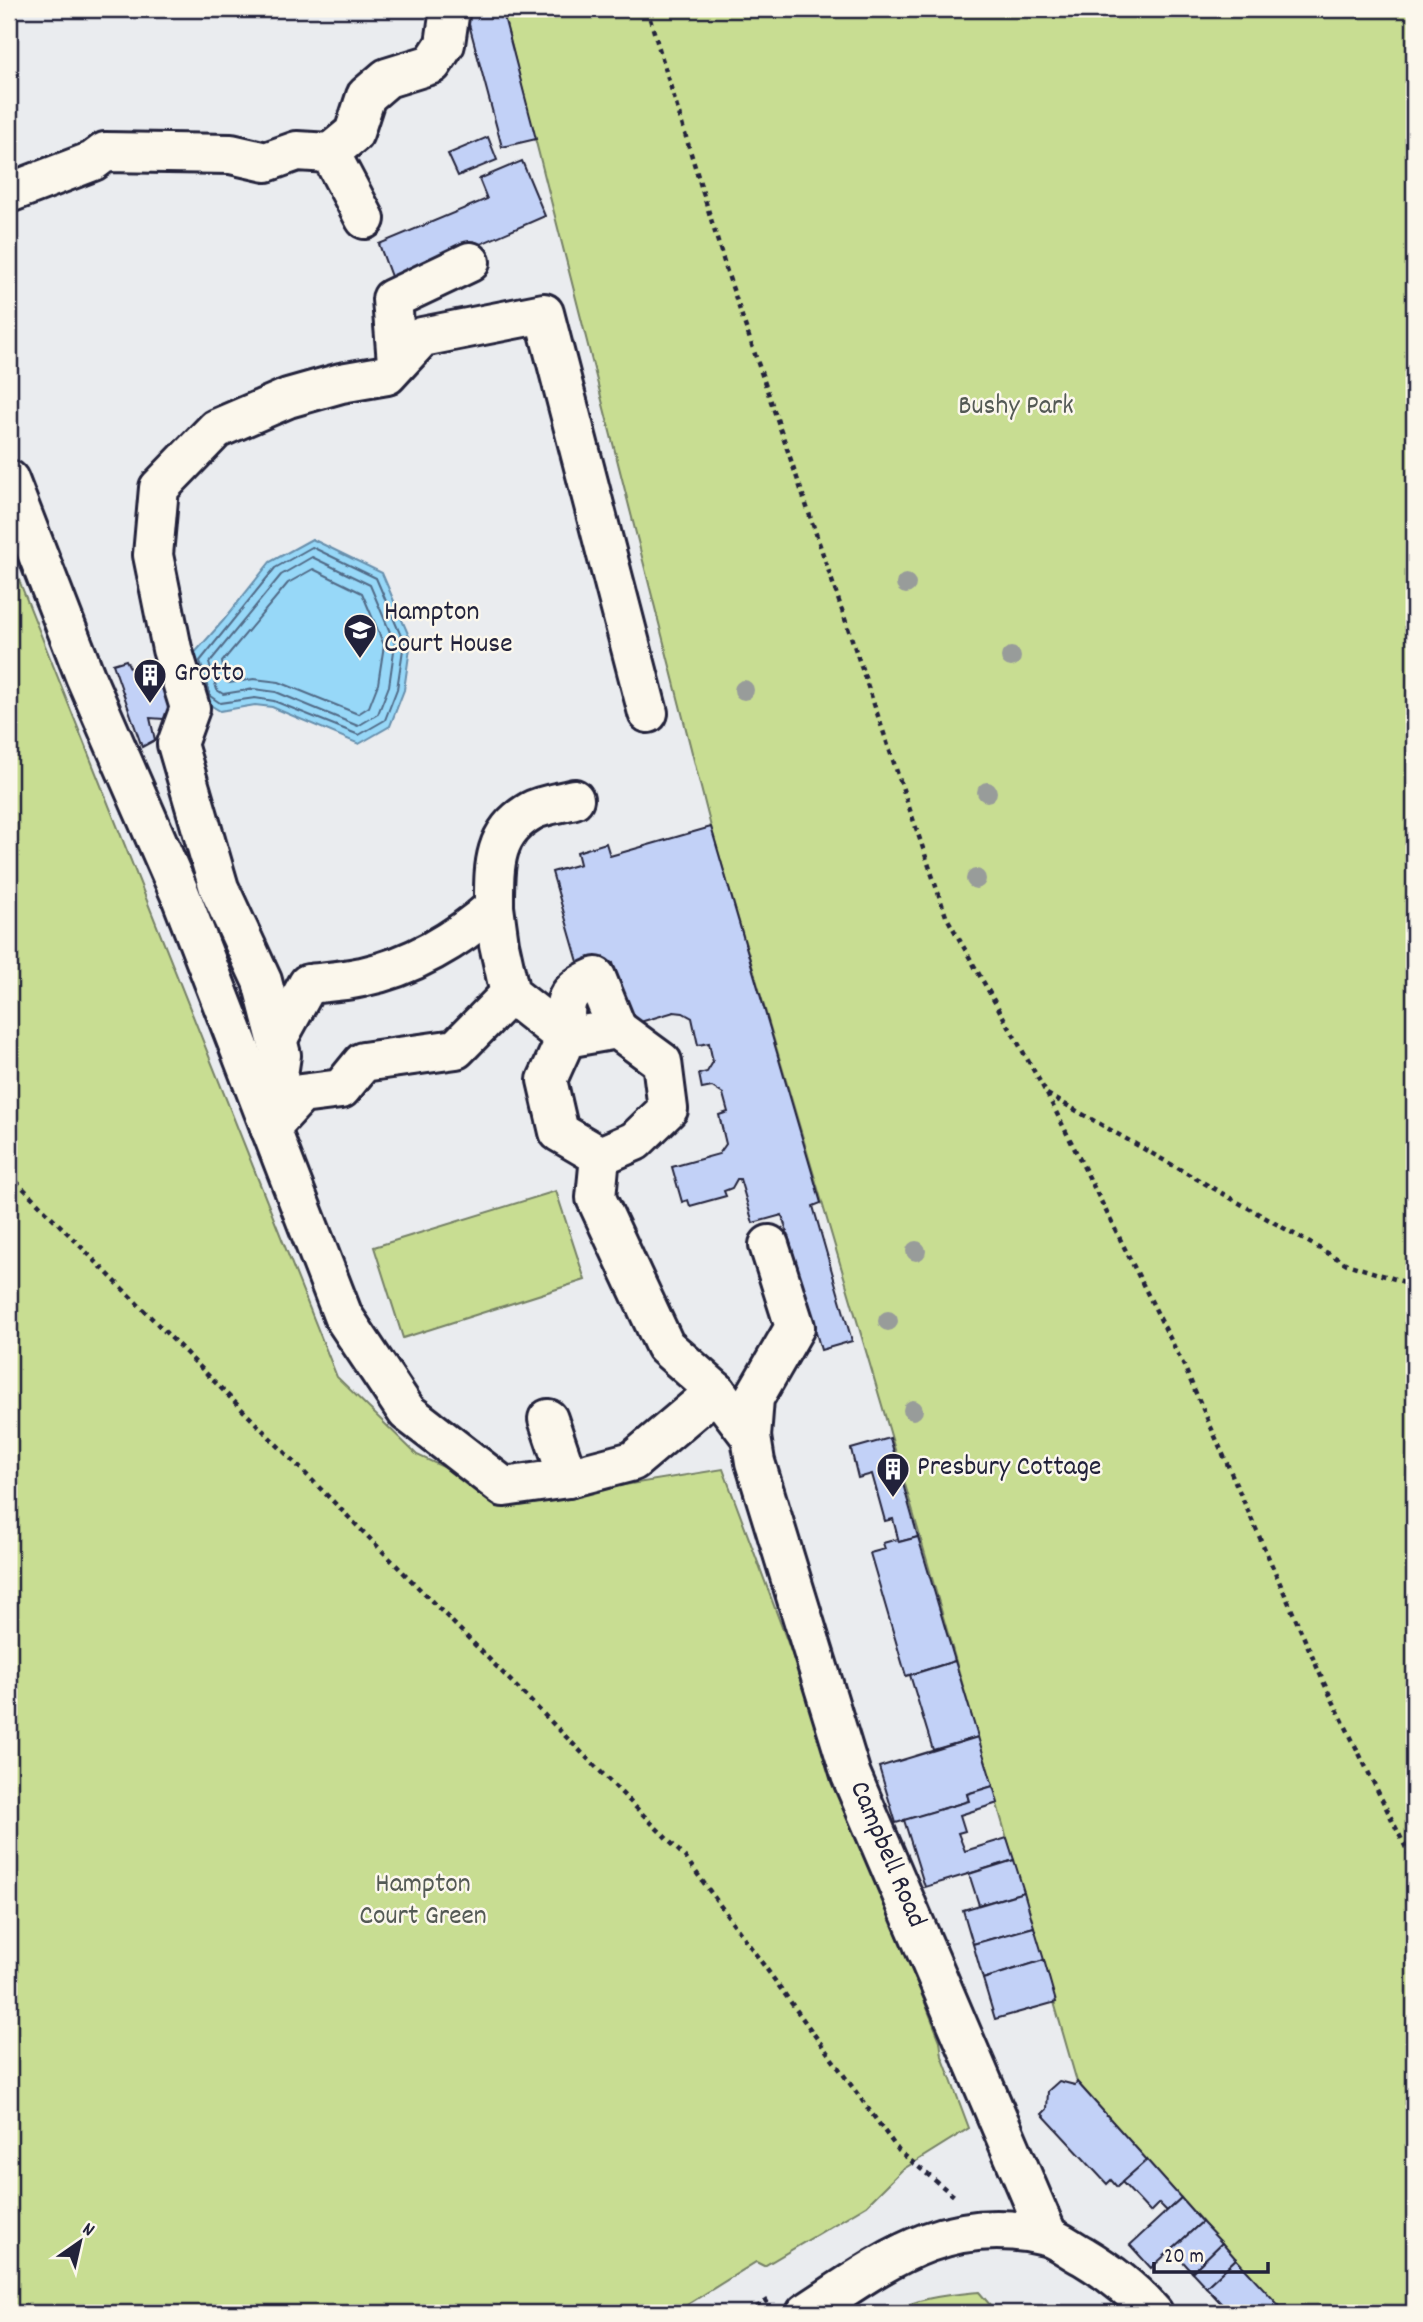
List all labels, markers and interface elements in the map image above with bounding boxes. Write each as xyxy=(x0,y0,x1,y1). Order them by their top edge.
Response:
park label: Bushy Park xyxy=(958,388,1074,428)
place label: Hampton Court House xyxy=(384,594,512,666)
school or university icon: Hampton Court House xyxy=(341,611,379,660)
place label: Grotto xyxy=(174,655,244,695)
building icon: Grotto xyxy=(131,656,169,705)
place label: Presbury Cottage xyxy=(917,1449,1101,1489)
building icon: Presbury Cottage xyxy=(874,1450,912,1499)
street label: Campbell Road xyxy=(837,1776,935,1934)
park label: Hampton Court Green xyxy=(359,1866,487,1938)
north arrow xyxy=(46,2206,116,2276)
text: N xyxy=(76,2217,99,2245)
scale bar xyxy=(1154,2231,1267,2275)
text: 20 m xyxy=(1164,2243,1204,2273)

